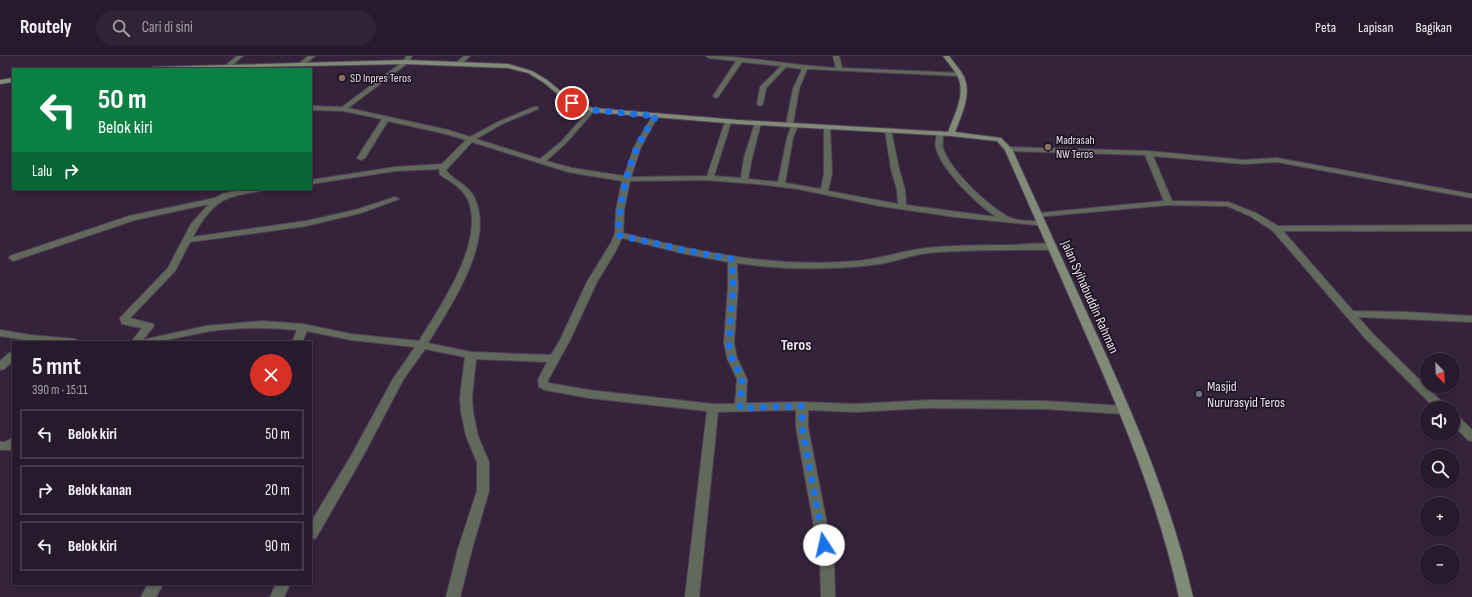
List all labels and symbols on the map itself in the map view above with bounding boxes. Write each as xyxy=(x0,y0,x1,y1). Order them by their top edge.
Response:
place label: SD Inpres Teros xyxy=(350,71,411,86)
marker: SD Inpres Teros xyxy=(337,73,347,83)
pin xyxy=(555,86,589,120)
place label: Madrasah NW Teros xyxy=(1056,133,1095,162)
marker: Madrasah NW Teros xyxy=(1043,142,1053,152)
street label: Jalan Syihabuddin Rahman xyxy=(1057,237,1123,356)
district label: Teros xyxy=(781,336,811,355)
north arrow xyxy=(1420,353,1460,393)
place label: Masjid Nururasyid Teros xyxy=(1207,378,1285,411)
marker: Masjid Nururasyid Teros xyxy=(1194,389,1204,399)
position arrow xyxy=(803,524,845,566)

